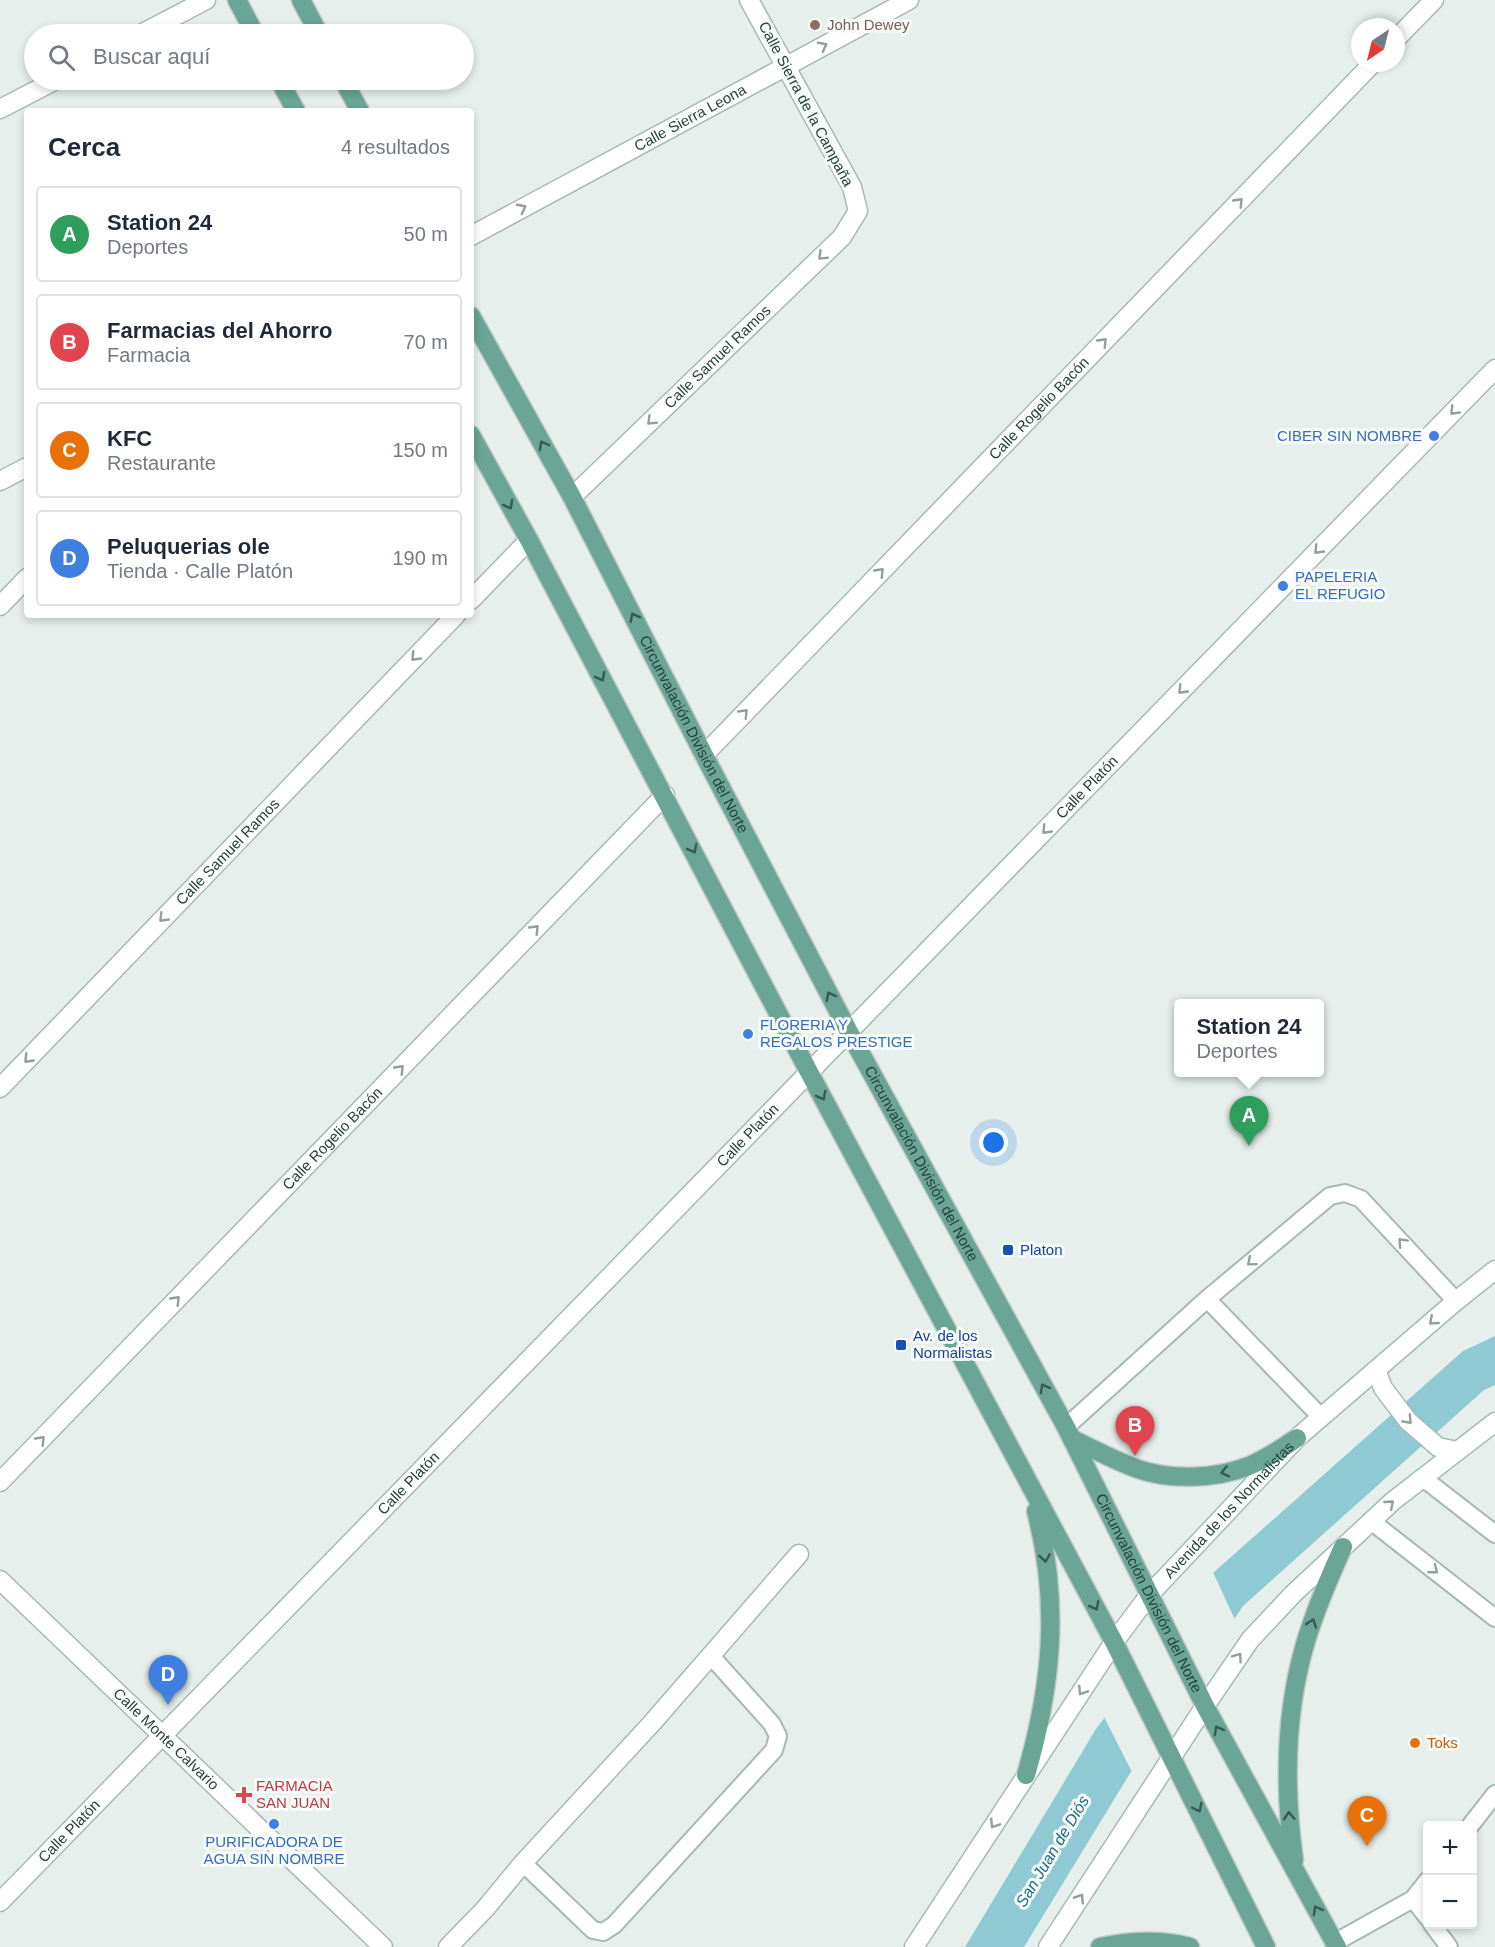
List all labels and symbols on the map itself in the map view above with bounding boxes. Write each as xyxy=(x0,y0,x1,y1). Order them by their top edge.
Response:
place label: John Dewey xyxy=(827,16,910,33)
street label: Calle Sierra de la Campaña xyxy=(756,18,858,190)
marker: John Dewey xyxy=(808,18,822,32)
north arrow xyxy=(1351,18,1405,72)
one-way arrow xyxy=(817,41,828,53)
street label: Calle Sierra Leona xyxy=(631,80,749,154)
one-way arrow xyxy=(1231,198,1242,209)
one-way arrow xyxy=(516,204,527,215)
one-way arrow xyxy=(818,249,828,260)
street label: Calle Samuel Ramos xyxy=(660,302,774,412)
one-way arrow xyxy=(1096,338,1107,348)
street label: Calle Rogelio Bacón xyxy=(985,353,1092,463)
one-way arrow xyxy=(1451,403,1462,414)
one-way arrow xyxy=(648,413,659,424)
place label: CIBER SIN NOMBRE xyxy=(1277,427,1422,444)
marker: CIBER SIN NOMBRE xyxy=(1427,429,1441,443)
one-way arrow xyxy=(539,441,550,451)
one-way arrow xyxy=(502,499,513,509)
one-way arrow xyxy=(1314,544,1325,554)
place label: PAPELERIA EL REFUGIO xyxy=(1295,568,1385,602)
one-way arrow xyxy=(873,569,884,579)
marker: PAPELERIA EL REFUGIO xyxy=(1276,579,1290,593)
one-way arrow xyxy=(630,613,641,624)
street label: Circunvalación División del Norte xyxy=(636,632,752,836)
one-way arrow xyxy=(412,649,423,660)
one-way arrow xyxy=(594,670,606,681)
one-way arrow xyxy=(1178,683,1189,693)
one-way arrow xyxy=(737,709,748,720)
street label: Calle Platón xyxy=(1052,752,1121,822)
street label: Calle Samuel Ramos xyxy=(172,795,282,908)
one-way arrow xyxy=(1042,823,1053,833)
one-way arrow xyxy=(686,843,697,853)
one-way arrow xyxy=(159,912,170,922)
one-way arrow xyxy=(528,925,539,936)
one-way arrow xyxy=(825,991,837,1002)
place label: FLORERIA Y REGALOS PRESTIGE xyxy=(760,1016,913,1050)
marker: FLORERIA Y REGALOS PRESTIGE xyxy=(741,1027,755,1041)
one-way arrow xyxy=(24,1052,35,1062)
street label: Circunvalación División del Norte xyxy=(861,1063,982,1264)
one-way arrow xyxy=(392,1065,403,1076)
street label: Calle Rogelio Bacón xyxy=(279,1083,386,1193)
one-way arrow xyxy=(815,1090,826,1100)
pin: A xyxy=(1230,1096,1268,1146)
street label: Calle Platón xyxy=(713,1100,782,1170)
your location xyxy=(979,1128,1008,1157)
one-way arrow xyxy=(1398,1239,1409,1249)
place label: Platon xyxy=(1020,1241,1063,1258)
marker: Platon xyxy=(1001,1243,1015,1257)
one-way arrow xyxy=(1247,1255,1258,1266)
one-way arrow xyxy=(169,1296,180,1307)
one-way arrow xyxy=(1429,1313,1440,1324)
place label: Av. de los Normalistas xyxy=(913,1327,992,1361)
marker: Av. de los Normalistas xyxy=(894,1338,908,1352)
one-way arrow xyxy=(1040,1384,1051,1394)
pin: B xyxy=(1116,1406,1154,1456)
one-way arrow xyxy=(1401,1413,1412,1424)
one-way arrow xyxy=(33,1436,44,1447)
street label: Avenida de los Normalistas xyxy=(1160,1438,1297,1582)
street label: Calle Platón xyxy=(374,1448,442,1518)
one-way arrow xyxy=(1221,1465,1231,1478)
street label: Circunvalación División del Norte xyxy=(1092,1491,1206,1695)
one-way arrow xyxy=(1383,1500,1393,1511)
one-way arrow xyxy=(1039,1553,1051,1563)
one-way arrow xyxy=(1427,1562,1438,1573)
one-way arrow xyxy=(1088,1600,1099,1610)
one-way arrow xyxy=(1305,1618,1317,1629)
one-way arrow xyxy=(1231,1653,1242,1664)
pin: D xyxy=(148,1656,188,1705)
street label: Calle Monte Calvario xyxy=(110,1684,223,1793)
one-way arrow xyxy=(1078,1684,1089,1695)
one-way arrow xyxy=(1214,1726,1225,1736)
place label: Toks xyxy=(1427,1734,1458,1751)
marker: Toks xyxy=(1408,1736,1422,1750)
place label: FARMACIA SAN JUAN xyxy=(256,1777,333,1811)
marker: FARMACIA SAN JUAN xyxy=(237,1788,251,1802)
water label: San Juan de Diós xyxy=(1013,1793,1092,1910)
street label: Calle Platón xyxy=(34,1796,103,1866)
pin: C xyxy=(1348,1796,1386,1846)
one-way arrow xyxy=(1191,1802,1202,1813)
one-way arrow xyxy=(1283,1811,1296,1820)
marker: PURIFICADORA DE AGUA SIN NOMBRE xyxy=(267,1817,281,1831)
one-way arrow xyxy=(990,1817,1001,1828)
place label: PURIFICADORA DE AGUA SIN NOMBRE xyxy=(204,1833,344,1867)
one-way arrow xyxy=(1073,1894,1084,1905)
one-way arrow xyxy=(1312,1906,1324,1917)

